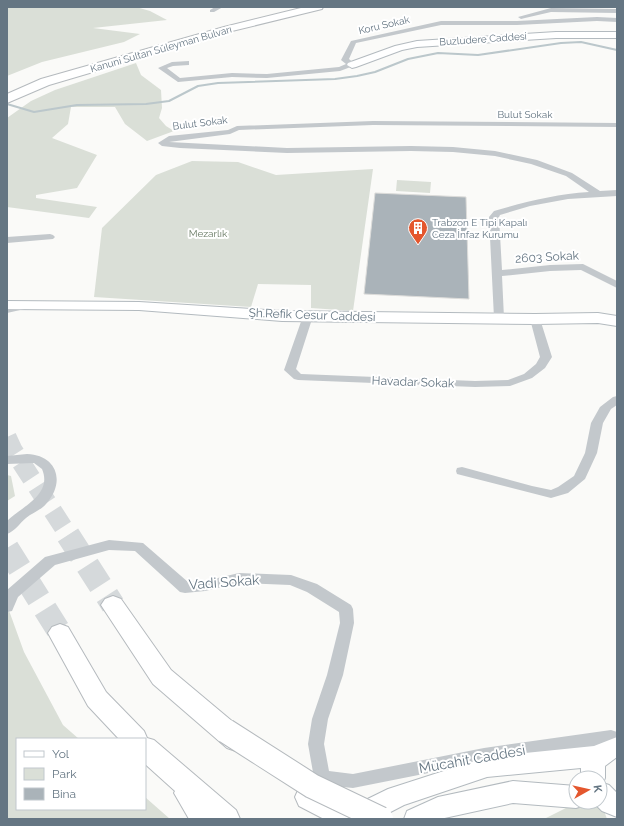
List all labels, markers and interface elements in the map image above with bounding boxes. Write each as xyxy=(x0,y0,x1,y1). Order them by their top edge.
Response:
street label: Koru Sokak xyxy=(357,14,411,36)
street label: Kanuni Sultan Süleyman Bulvarı xyxy=(89,24,233,74)
street label: Buzludere Caddesi xyxy=(439,30,527,48)
street label: Bulut Sokak xyxy=(497,109,553,120)
street label: Bulut Sokak xyxy=(172,114,229,132)
building icon: Trabzon E Tipi Kapalı Ceza İnfaz Kurumu xyxy=(407,217,429,245)
place label: Trabzon E Tipi Kapalı Ceza İnfaz Kurumu xyxy=(432,217,527,240)
park label: Mezarlık xyxy=(189,228,228,239)
street label: 2603 Sokak xyxy=(515,248,580,266)
street label: Şh.Refik Cesur Caddesi xyxy=(248,306,376,324)
street label: Havadar Sokak xyxy=(371,374,455,390)
street label: Vadi Sokak xyxy=(188,572,261,592)
legend xyxy=(16,738,146,810)
street label: Mücahit Caddesi xyxy=(417,742,527,776)
text: Yol xyxy=(52,747,70,761)
text: Park xyxy=(52,767,77,781)
north arrow xyxy=(568,770,608,810)
text: K xyxy=(590,784,604,794)
text: Bina xyxy=(52,787,76,801)

